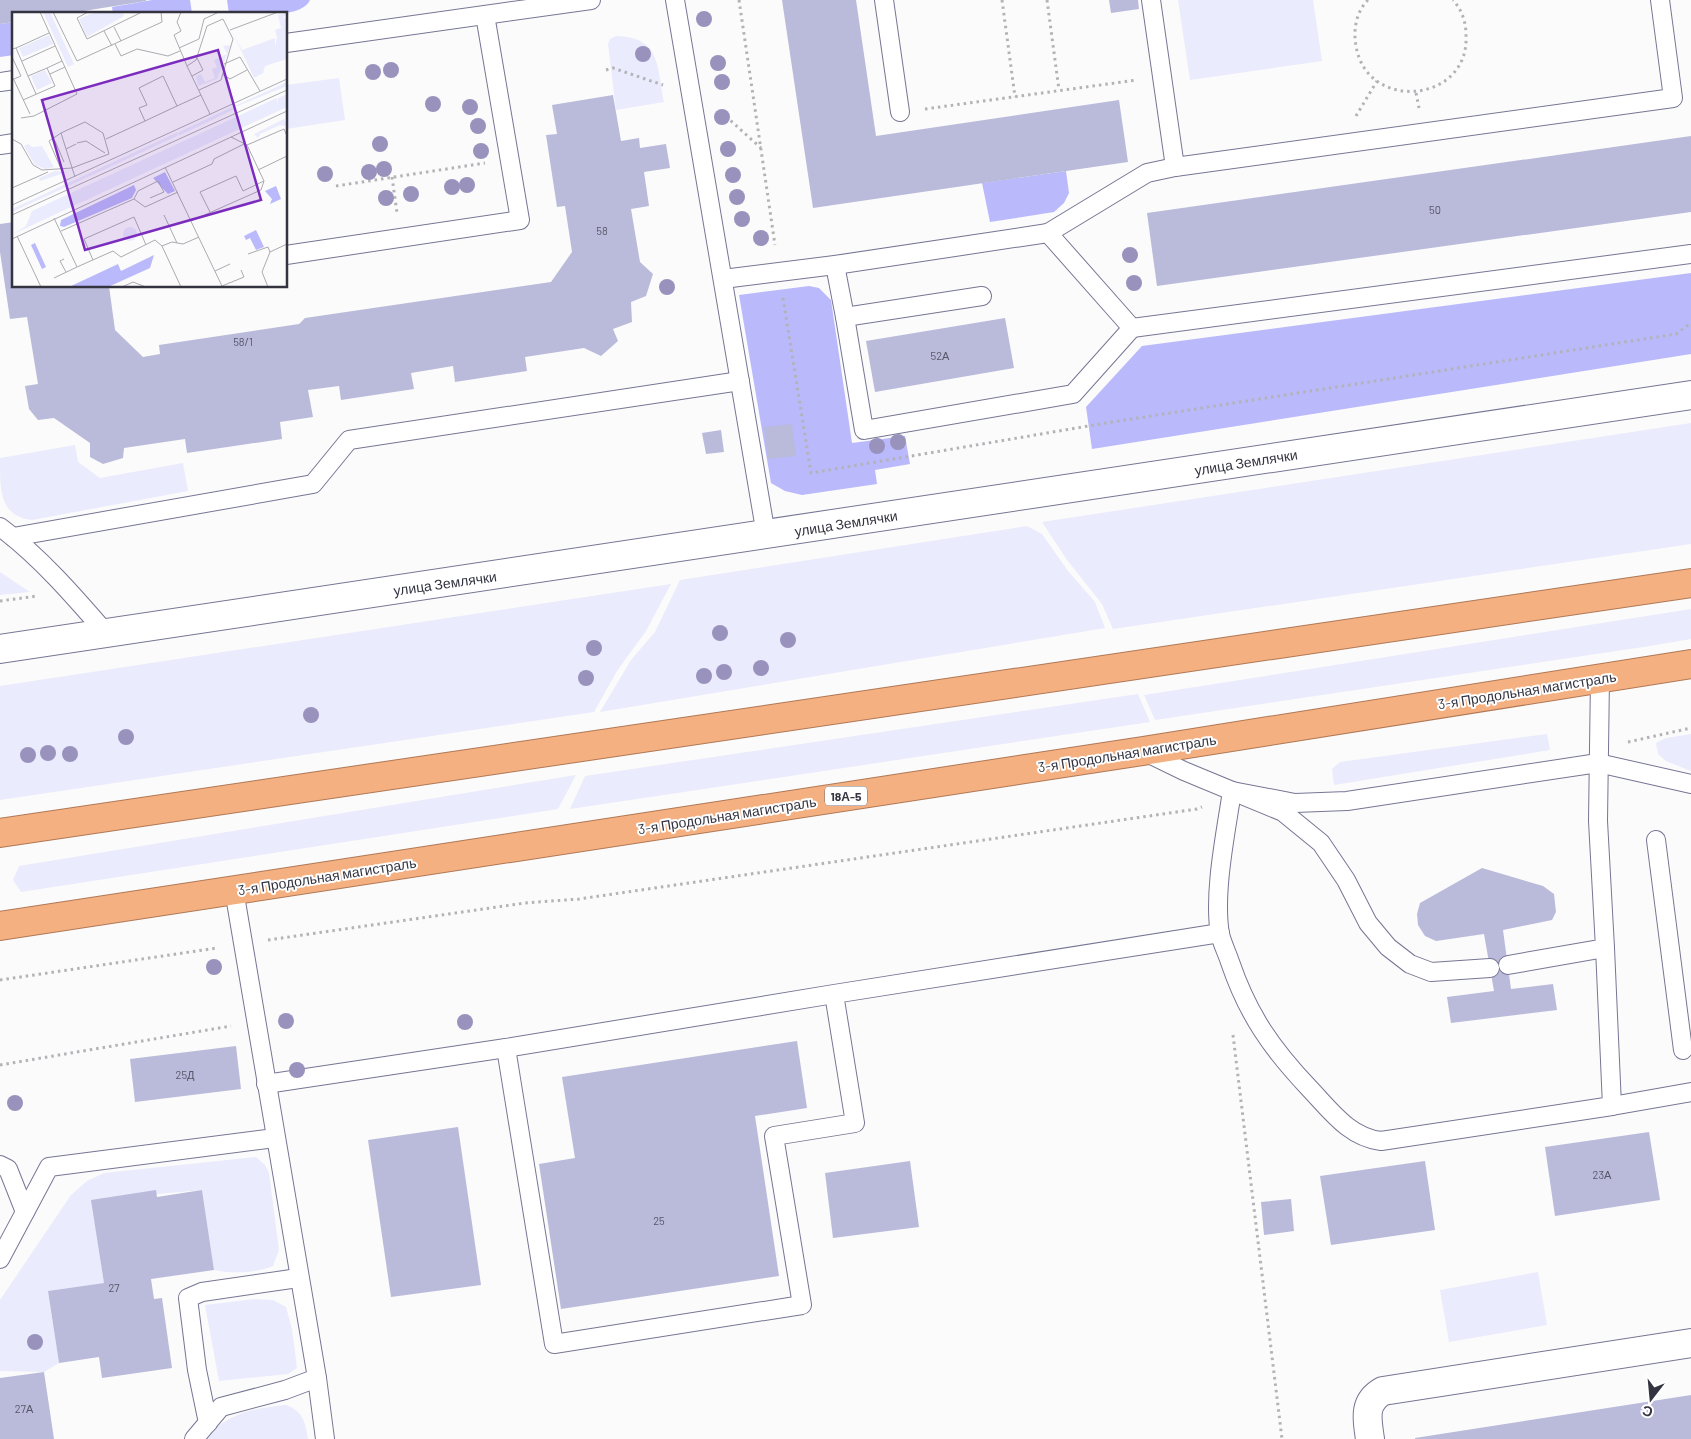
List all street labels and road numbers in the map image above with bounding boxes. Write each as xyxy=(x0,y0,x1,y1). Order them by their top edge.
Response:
street label: улица Землячки xyxy=(1193,445,1299,479)
street label: улица Землячки xyxy=(793,506,899,540)
street label: улица Землячки xyxy=(392,567,498,599)
street label: 3-я Продольная магистраль xyxy=(1437,668,1617,712)
street label: 3-я Продольная магистраль xyxy=(1037,731,1217,775)
road number: 18А-5 xyxy=(825,786,867,806)
street label: 3-я Продольная магистраль xyxy=(637,793,817,837)
street label: 3-я Продольная магистраль xyxy=(237,854,417,898)

